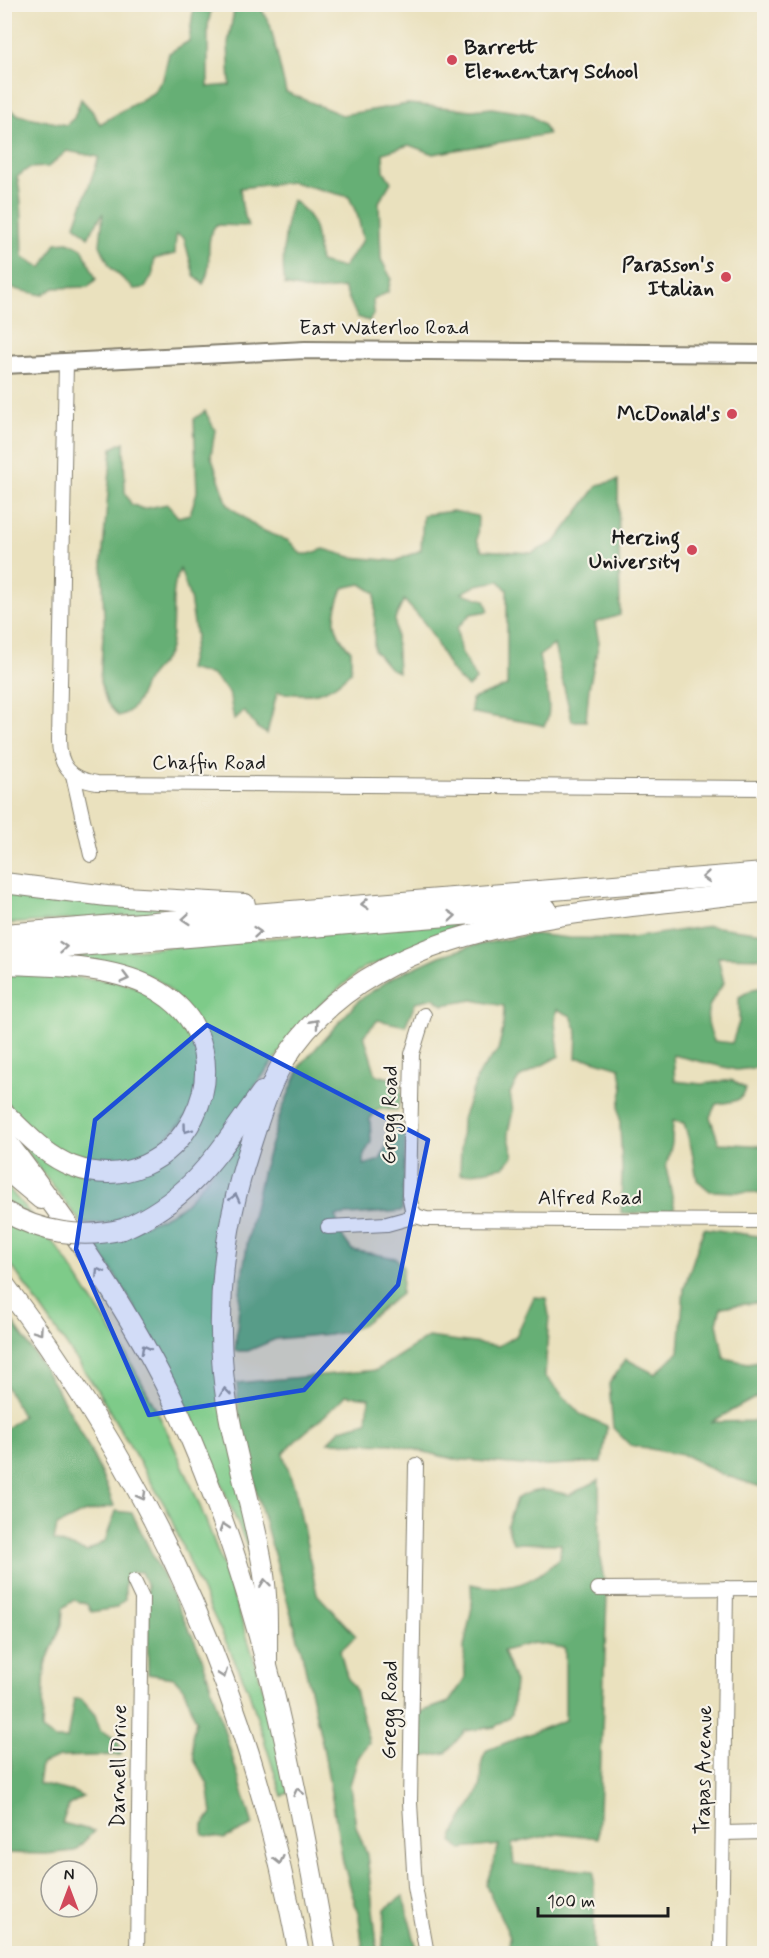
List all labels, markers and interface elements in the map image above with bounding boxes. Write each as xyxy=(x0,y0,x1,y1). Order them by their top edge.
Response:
place label: Barrett Elementary School xyxy=(464,34,639,86)
marker: Barrett Elementary School xyxy=(445,53,459,67)
place label: Parasson's Italian xyxy=(622,251,715,303)
marker: Parasson's Italian xyxy=(719,270,733,284)
street label: East Waterloo Road xyxy=(299,314,469,342)
place label: McDonald's xyxy=(617,400,721,428)
marker: McDonald's xyxy=(725,407,739,421)
place label: Herzing University xyxy=(589,524,680,576)
marker: Herzing University xyxy=(685,543,699,557)
street label: Chaffin Road xyxy=(152,749,266,777)
one-way arrow xyxy=(702,870,711,883)
one-way arrow xyxy=(361,897,370,910)
one-way arrow xyxy=(447,910,456,923)
one-way arrow xyxy=(182,912,191,925)
one-way arrow xyxy=(253,925,262,938)
one-way arrow xyxy=(58,941,67,954)
one-way arrow xyxy=(119,971,130,983)
one-way arrow xyxy=(308,1019,319,1030)
street label: Gregg Road xyxy=(375,1065,406,1165)
one-way arrow xyxy=(183,1123,194,1134)
street label: Alfred Road xyxy=(538,1184,642,1212)
one-way arrow xyxy=(228,1194,241,1204)
one-way arrow xyxy=(95,1268,107,1278)
one-way arrow xyxy=(32,1325,43,1336)
one-way arrow xyxy=(141,1344,152,1355)
one-way arrow xyxy=(220,1387,232,1397)
one-way arrow xyxy=(135,1490,146,1501)
one-way arrow xyxy=(219,1522,231,1532)
one-way arrow xyxy=(259,1578,272,1587)
street label: Gregg Road xyxy=(375,1660,406,1760)
one-way arrow xyxy=(216,1668,229,1678)
street label: Darnell Drive xyxy=(104,1704,134,1828)
street label: Trapas Avenue xyxy=(689,1705,719,1835)
one-way arrow xyxy=(292,1788,305,1798)
one-way arrow xyxy=(272,1855,285,1865)
north arrow xyxy=(39,1859,99,1919)
text: N xyxy=(64,1865,74,1886)
scale bar xyxy=(538,1880,668,1918)
text: 100 m xyxy=(547,1890,595,1914)

